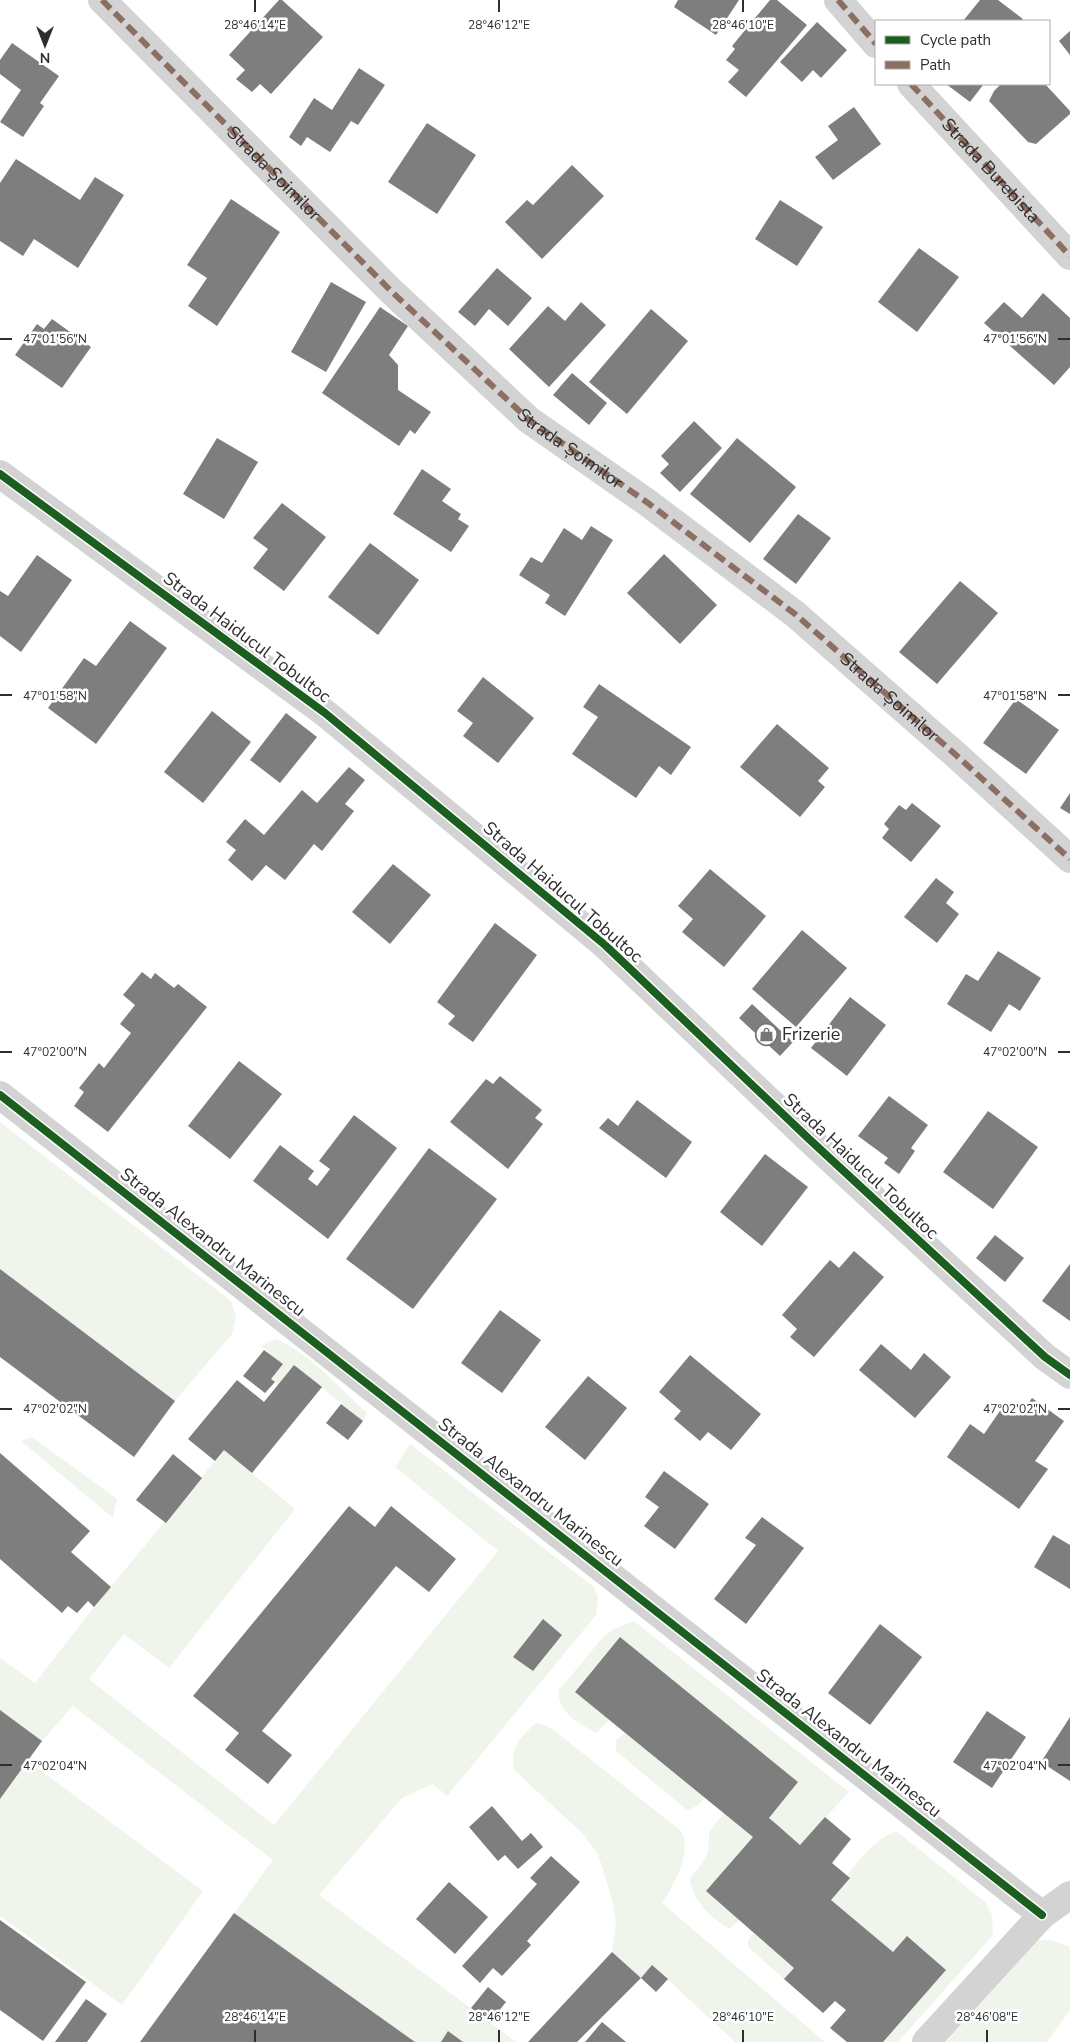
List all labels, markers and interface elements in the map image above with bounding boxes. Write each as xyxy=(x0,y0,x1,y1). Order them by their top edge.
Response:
text: 28°46'14"E xyxy=(224,17,286,33)
text: 28°46'12"E xyxy=(468,17,530,33)
text: 28°46'10"E xyxy=(712,17,774,33)
north arrow xyxy=(20,20,70,70)
legend xyxy=(875,20,1050,85)
text: Cycle path xyxy=(920,30,991,50)
text: N xyxy=(40,48,50,67)
text: Path xyxy=(920,55,951,75)
street label: Strada Burebista xyxy=(936,113,1046,228)
street label: Strada Șoimilor xyxy=(222,120,327,226)
text: 47°01'56"N xyxy=(23,331,87,347)
text: 47°01'56"N xyxy=(983,331,1047,347)
street label: Strada Șoimilor xyxy=(512,403,628,494)
street label: Strada Haiducul Tobultoc xyxy=(158,566,336,708)
street label: Strada Șoimilor xyxy=(835,647,945,747)
text: 47°01'58"N xyxy=(23,688,87,704)
text: 47°01'58"N xyxy=(983,688,1047,704)
street label: Strada Haiducul Tobultoc xyxy=(478,816,648,968)
shop icon: Frizerie xyxy=(754,1022,778,1046)
place label: Frizerie xyxy=(782,1022,840,1046)
text: 47°02'00"N xyxy=(23,1044,87,1060)
text: 47°02'00"N xyxy=(983,1044,1047,1060)
street label: Strada Haiducul Tobultoc xyxy=(778,1088,944,1244)
street label: Strada Alexandru Marinescu xyxy=(115,1162,311,1322)
text: 47°02'02"N xyxy=(23,1401,87,1417)
text: 47°02'02"N xyxy=(983,1401,1047,1417)
street label: Strada Alexandru Marinescu xyxy=(433,1412,629,1572)
street label: Strada Alexandru Marinescu xyxy=(751,1663,947,1823)
text: 47°02'04"N xyxy=(23,1758,87,1774)
text: 47°02'04"N xyxy=(983,1758,1047,1774)
text: 28°46'14"E xyxy=(224,2009,286,2025)
text: 28°46'12"E xyxy=(468,2009,530,2025)
text: 28°46'10"E xyxy=(712,2009,774,2025)
text: 28°46'08"E xyxy=(956,2009,1018,2025)

